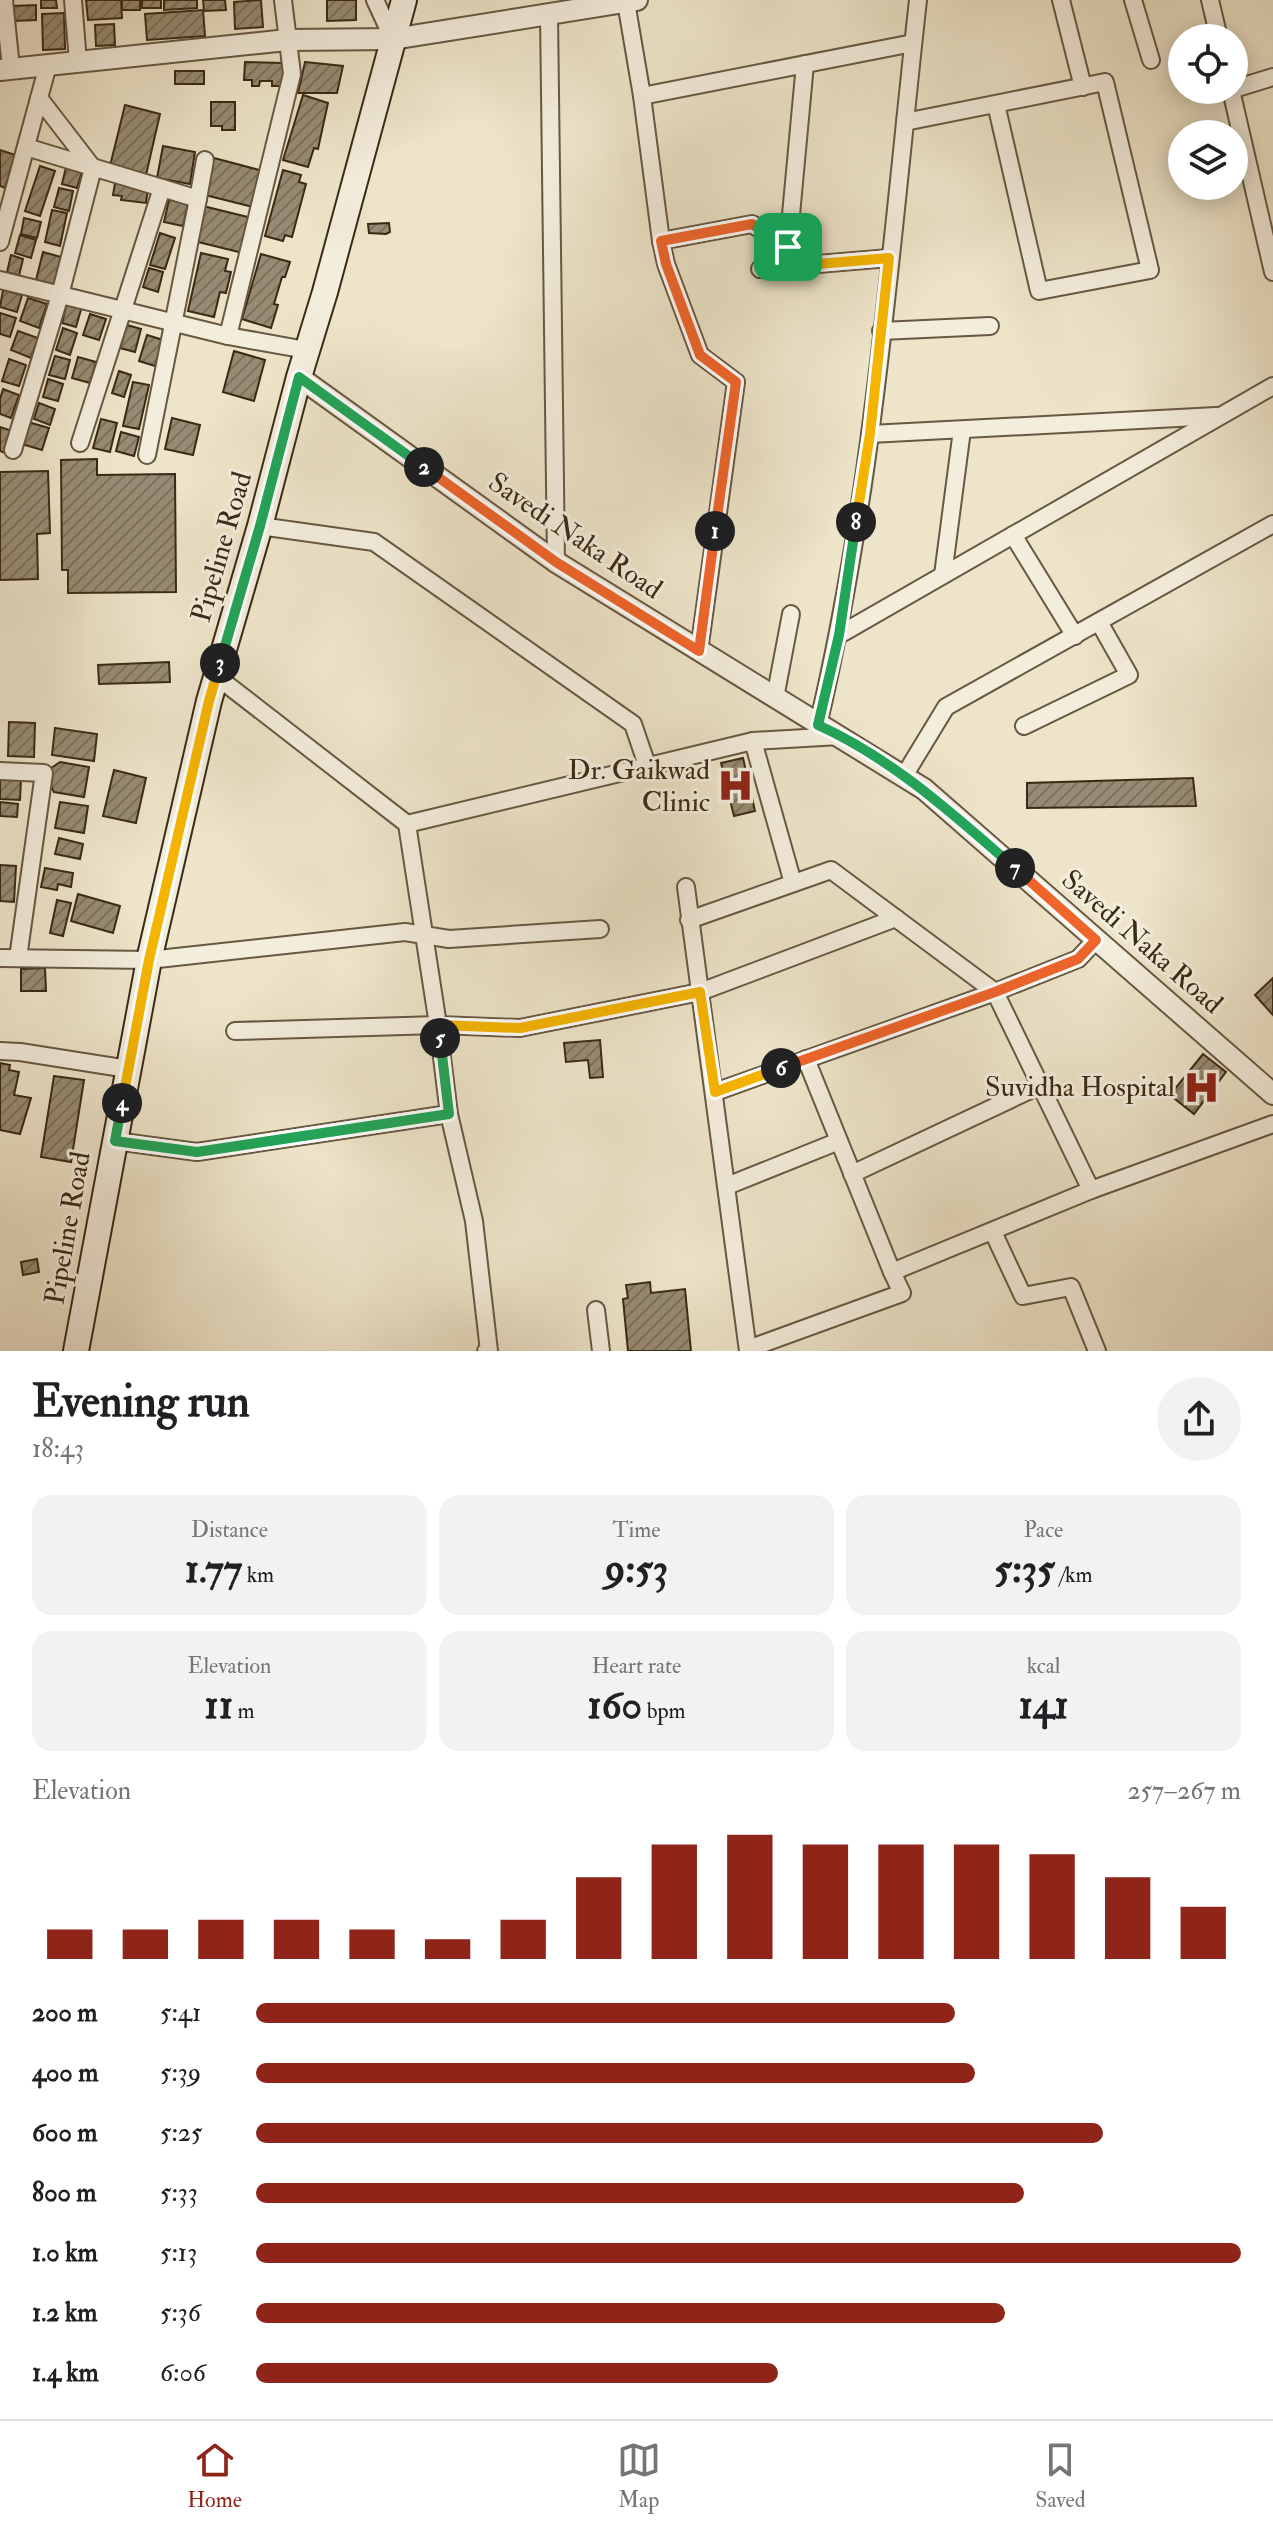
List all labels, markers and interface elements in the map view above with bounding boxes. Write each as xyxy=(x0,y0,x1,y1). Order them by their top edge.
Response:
map controls xyxy=(1168,24,1248,200)
button: locate xyxy=(1168,24,1248,104)
button: layers xyxy=(1168,120,1248,200)
pin xyxy=(754,213,822,281)
icon: arrive xyxy=(766,225,810,269)
pin: 2 xyxy=(404,447,444,487)
text: 2 xyxy=(418,453,430,481)
street label: Savedi Naka Road xyxy=(481,465,669,607)
street label: Pipeline Road xyxy=(184,468,260,626)
pin: 8 xyxy=(836,502,876,542)
text: 8 xyxy=(851,508,861,536)
pin: 1 xyxy=(695,511,735,551)
text: 1 xyxy=(711,517,719,545)
pin: 3 xyxy=(200,643,240,683)
text: 3 xyxy=(216,649,224,677)
place label: Dr. Gaikwad Clinic xyxy=(568,753,710,820)
hospital icon: Dr. Gaikwad Clinic xyxy=(717,767,755,805)
pin: 7 xyxy=(995,848,1035,888)
text: 7 xyxy=(1010,854,1020,882)
street label: Savedi Naka Road xyxy=(1054,862,1230,1022)
pin: 5 xyxy=(420,1018,460,1058)
text: 5 xyxy=(435,1024,445,1052)
pin: 6 xyxy=(761,1048,801,1088)
text: 6 xyxy=(775,1054,787,1082)
hospital icon: Suvidha Hospital xyxy=(1182,1068,1220,1106)
place label: Suvidha Hospital xyxy=(985,1070,1175,1105)
pin: 4 xyxy=(102,1083,142,1123)
text: 4 xyxy=(116,1089,128,1117)
street label: Pipeline Road xyxy=(37,1149,99,1307)
text: Evening run xyxy=(32,1375,250,1430)
button: share xyxy=(1157,1377,1241,1461)
text: 18:43 xyxy=(32,1433,84,1465)
text: Distance xyxy=(191,1516,268,1544)
text: Time xyxy=(612,1516,661,1544)
text: Pace xyxy=(1024,1516,1063,1544)
text: 1.77 xyxy=(185,1544,242,1595)
text: 9:53 xyxy=(605,1544,668,1595)
text: 5:35 xyxy=(994,1544,1055,1595)
text: km xyxy=(242,1561,274,1589)
text: /km xyxy=(1055,1561,1093,1589)
text: Elevation xyxy=(188,1652,271,1680)
text: Heart rate xyxy=(592,1652,681,1680)
text: kcal xyxy=(1027,1652,1060,1680)
text: 11 xyxy=(204,1680,233,1731)
text: 160 xyxy=(587,1680,642,1731)
text: 141 xyxy=(1018,1680,1069,1731)
text: m xyxy=(233,1697,255,1725)
text: bpm xyxy=(642,1697,686,1725)
text: Elevation xyxy=(32,1775,131,1807)
text: 257–267 m xyxy=(1128,1775,1241,1807)
text: 200 m xyxy=(32,1997,97,2029)
text: 5:41 xyxy=(160,1997,201,2029)
text: 400 m xyxy=(32,2057,98,2089)
text: 5:39 xyxy=(160,2057,201,2089)
text: 600 m xyxy=(32,2117,97,2149)
text: 5:25 xyxy=(160,2117,202,2149)
text: 800 m xyxy=(32,2177,97,2209)
text: 5:33 xyxy=(160,2177,198,2209)
text: 1.0 km xyxy=(32,2237,98,2269)
text: 5:13 xyxy=(160,2237,197,2269)
text: 1.2 km xyxy=(32,2297,98,2329)
text: 5:36 xyxy=(160,2297,201,2329)
text: 1.4 km xyxy=(32,2357,99,2389)
text: 6:06 xyxy=(160,2357,206,2389)
tab: Home xyxy=(187,2438,242,2514)
tab: Map xyxy=(617,2438,661,2514)
tab: Saved xyxy=(1035,2438,1086,2514)

